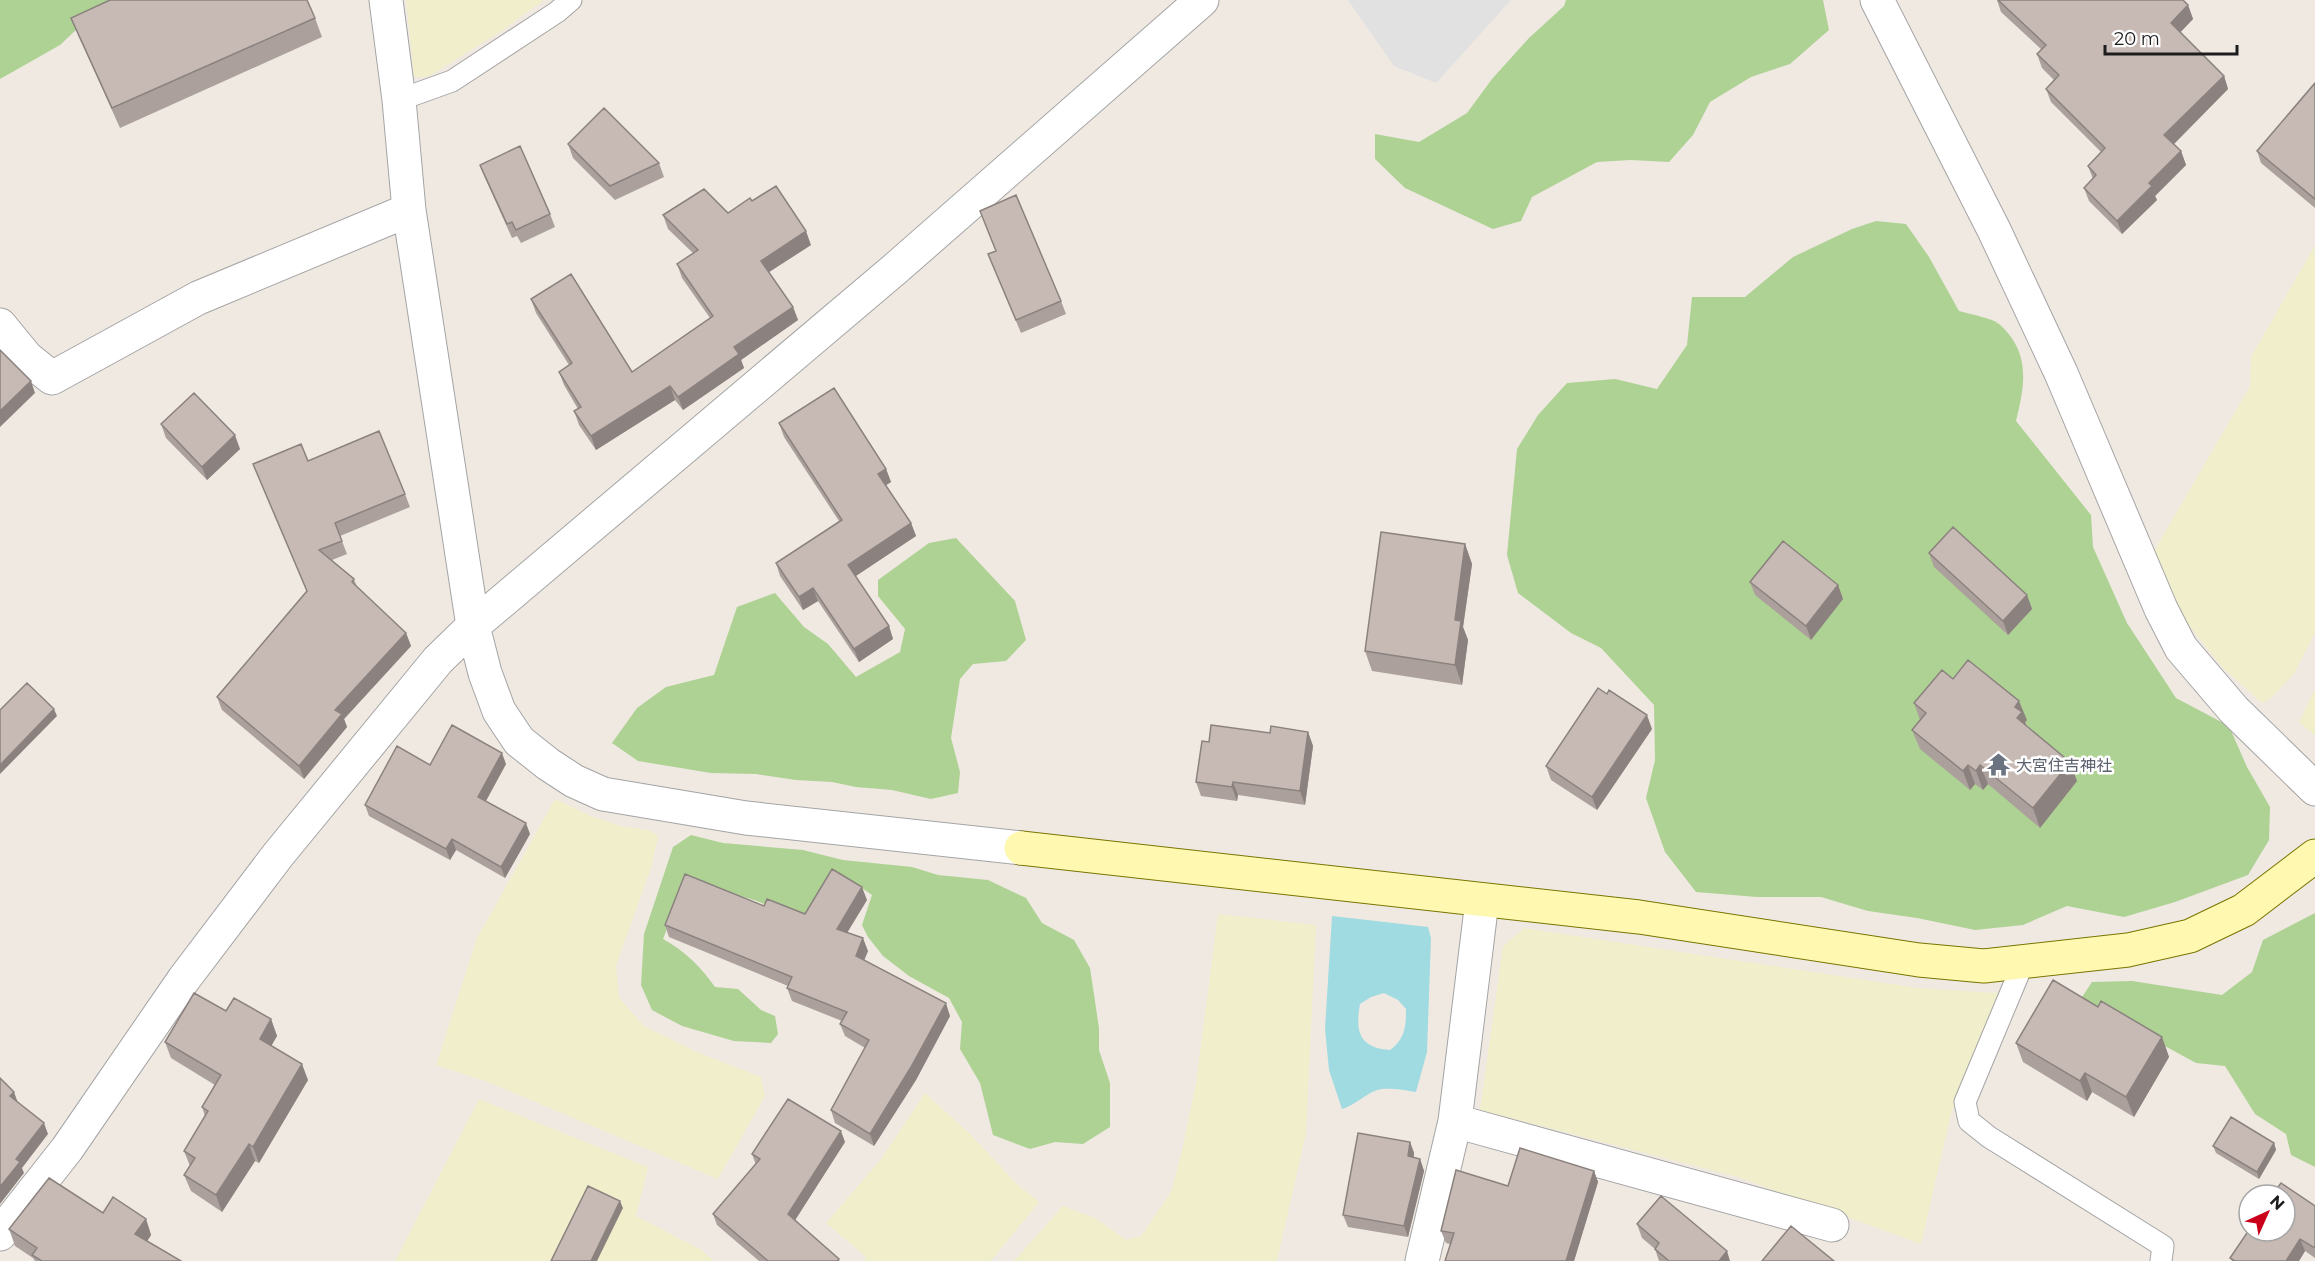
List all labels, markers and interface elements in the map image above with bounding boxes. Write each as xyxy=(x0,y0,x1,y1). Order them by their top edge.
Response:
scale bar xyxy=(2105,18,2237,56)
text: 20 m xyxy=(2114,28,2160,50)
temple icon: 大宮住吉神社 xyxy=(1985,752,2011,778)
place label: 大宮住吉神社 xyxy=(2016,756,2112,775)
north arrow xyxy=(2237,1183,2297,1243)
text: N xyxy=(2266,1191,2289,1214)

